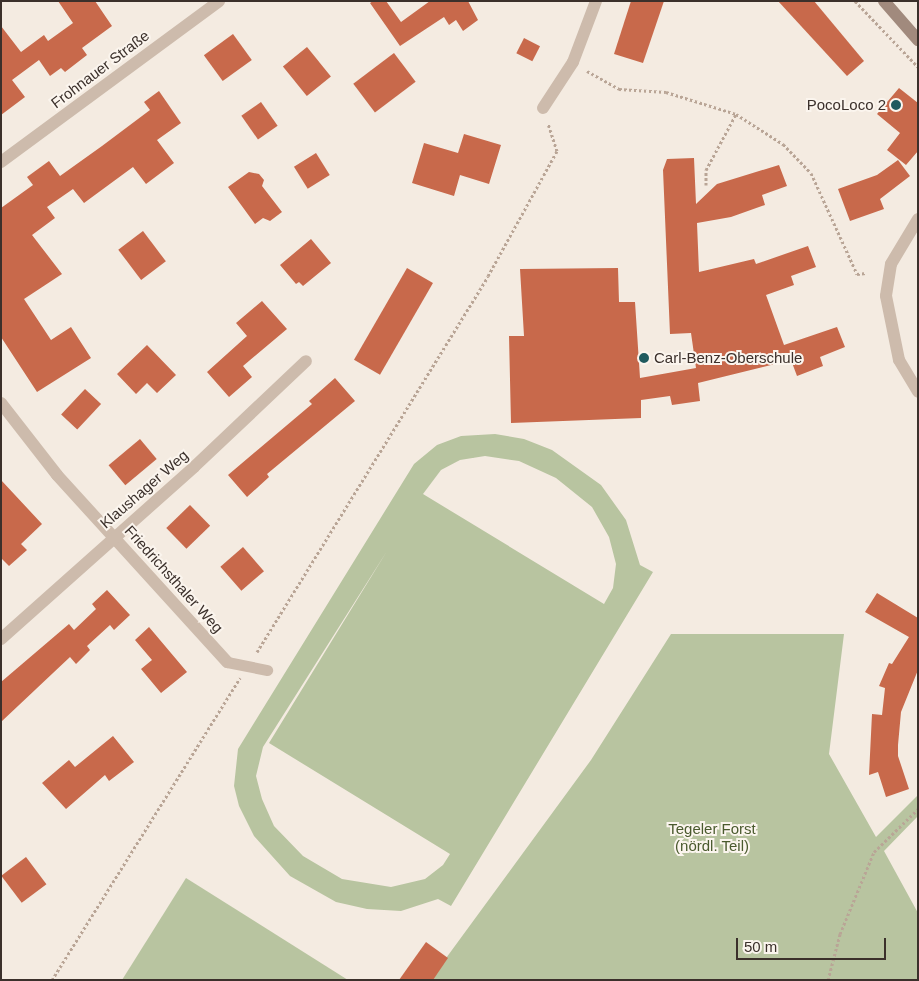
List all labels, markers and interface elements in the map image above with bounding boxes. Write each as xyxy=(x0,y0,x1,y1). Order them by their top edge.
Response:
street label: Frohnauer Straße xyxy=(47,26,153,112)
place label: PocoLoco 2 xyxy=(807,96,886,114)
marker: PocoLoco 2 xyxy=(890,99,902,111)
place label: Carl-Benz-Oberschule xyxy=(654,349,802,367)
marker: Carl-Benz-Oberschule xyxy=(638,352,650,364)
street label: Klaushager Weg xyxy=(96,446,192,532)
street label: Friedrichsthaler Weg xyxy=(121,522,227,636)
park label: Tegeler Forst (nördl. Teil) xyxy=(668,819,756,854)
scale bar xyxy=(739,928,889,960)
text: 50 m xyxy=(744,938,777,955)

